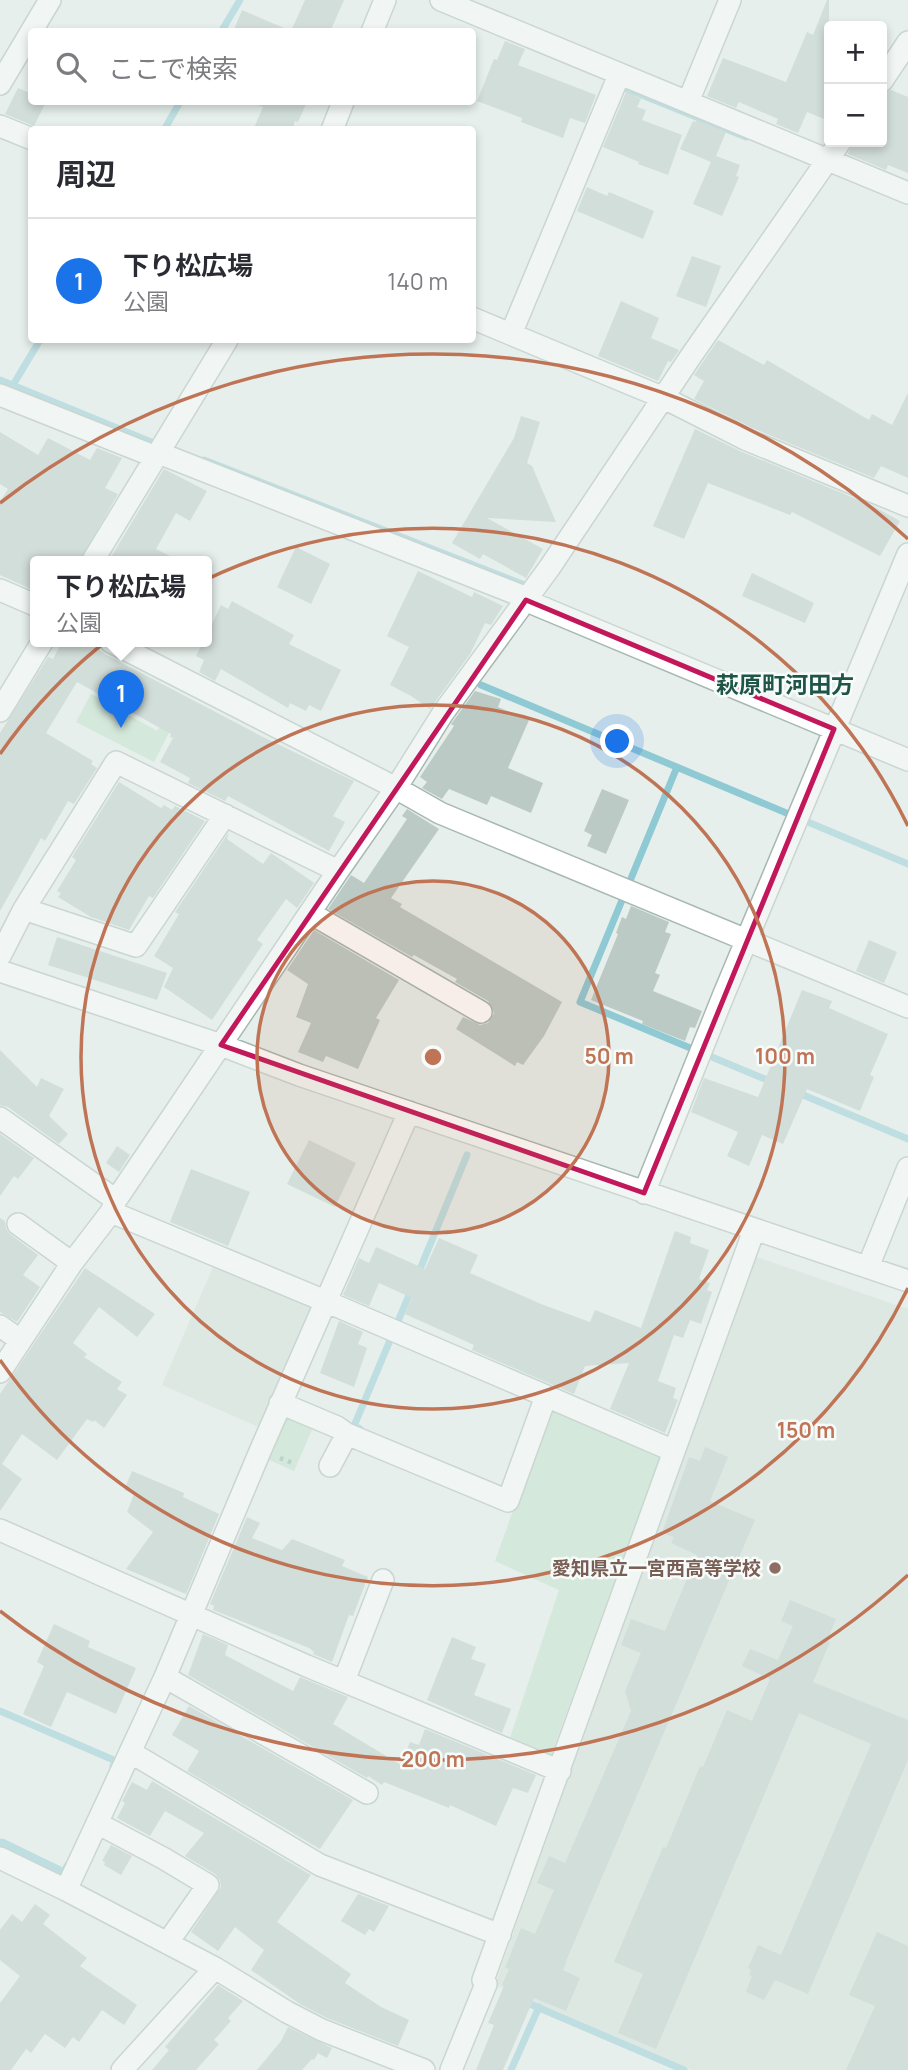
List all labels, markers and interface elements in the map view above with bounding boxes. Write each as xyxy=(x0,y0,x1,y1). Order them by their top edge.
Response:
map controls xyxy=(824,21,887,147)
button: + xyxy=(824,21,887,84)
search box xyxy=(28,28,476,105)
icon: search xyxy=(52,48,90,86)
text: ここで検索 xyxy=(108,50,238,86)
button: − xyxy=(824,84,887,147)
text: 周辺 xyxy=(56,153,116,194)
text: 下り松広場 xyxy=(123,247,253,283)
text: 1 xyxy=(74,265,84,297)
text: 140 m xyxy=(387,265,448,297)
text: 公園 xyxy=(123,285,169,317)
popup xyxy=(30,556,212,647)
text: 下り松広場 xyxy=(56,568,186,604)
text: 公園 xyxy=(56,606,102,638)
district label: 萩原町河田方 xyxy=(716,668,854,700)
pin: 1 xyxy=(98,670,144,728)
your location xyxy=(600,724,634,758)
text: 50 m xyxy=(584,1042,634,1070)
text: 100 m xyxy=(755,1042,815,1070)
centre of rings xyxy=(421,1045,445,1069)
text: 150 m xyxy=(777,1416,835,1444)
place label: 愛知県立一宮西高等学校 xyxy=(552,1555,761,1581)
marker: 愛知県立一宮西高等学校 xyxy=(767,1560,783,1576)
text: 200 m xyxy=(401,1745,465,1773)

